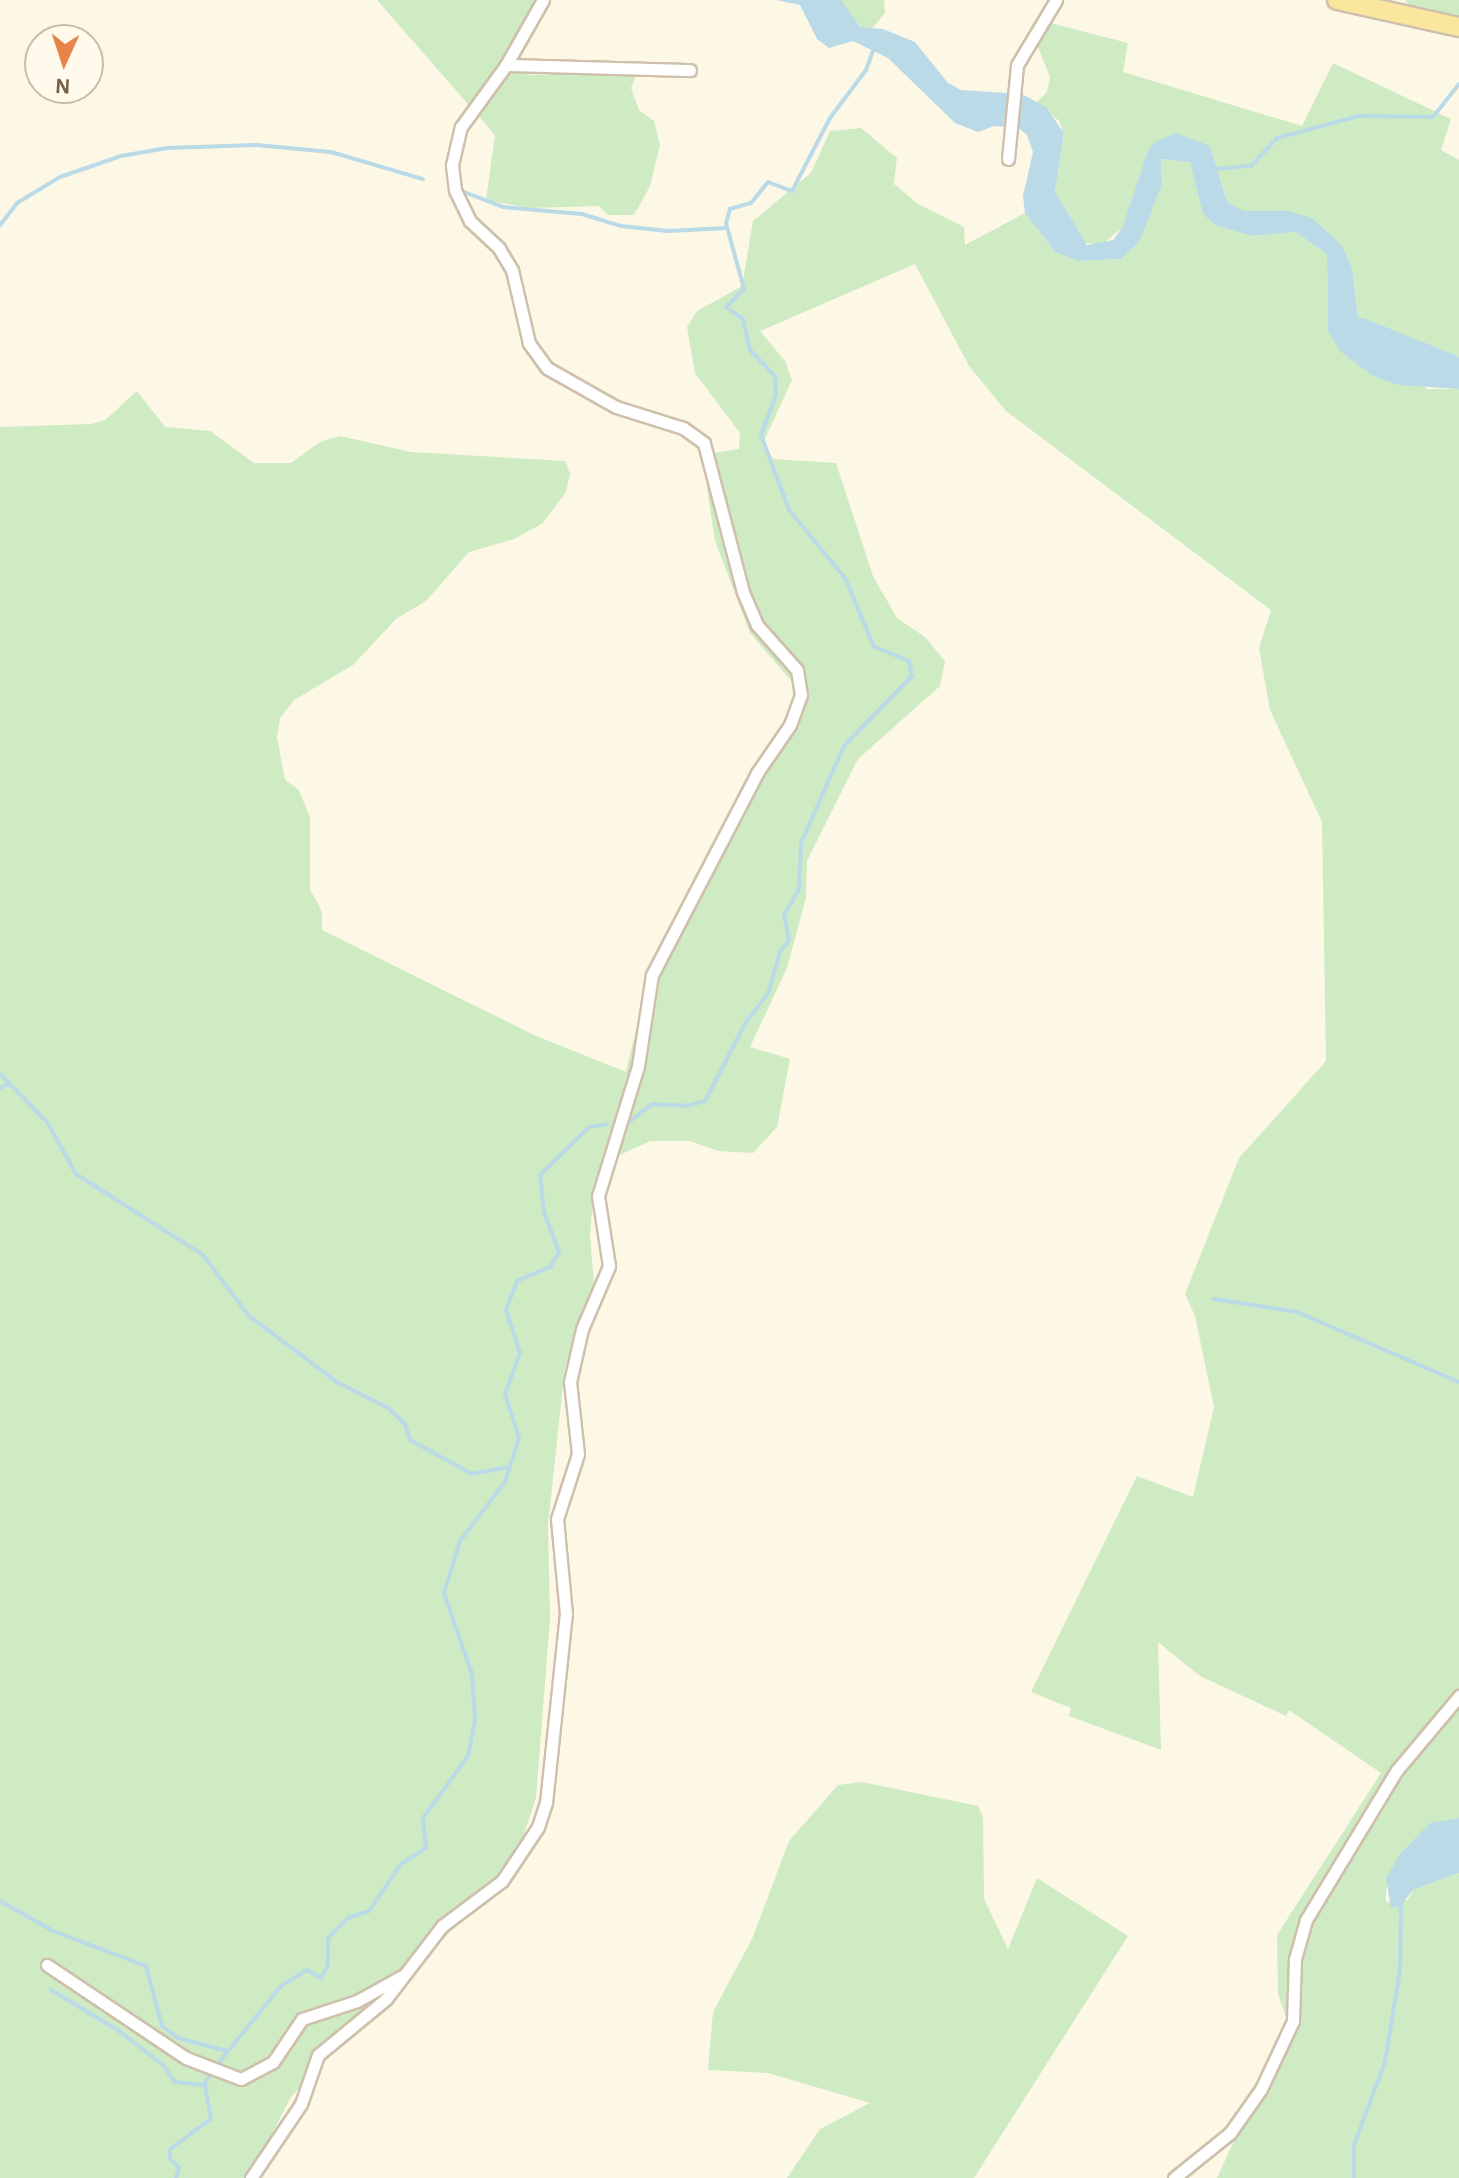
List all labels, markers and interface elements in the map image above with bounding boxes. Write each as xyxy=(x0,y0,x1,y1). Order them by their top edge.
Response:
north arrow xyxy=(24,24,104,104)
text: N xyxy=(55,75,71,97)

